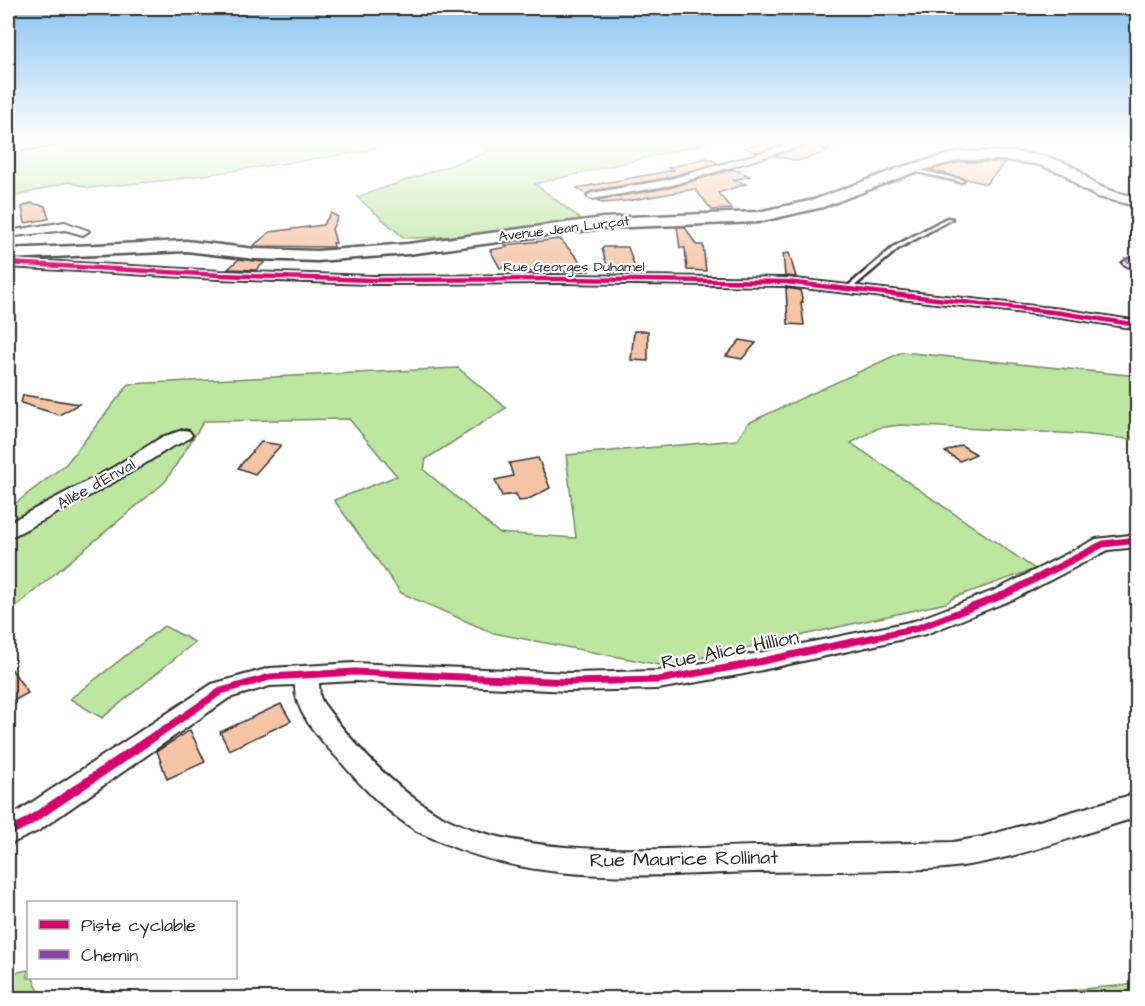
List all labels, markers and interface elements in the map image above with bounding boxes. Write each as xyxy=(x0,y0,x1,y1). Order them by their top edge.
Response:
street label: Avenue Jean Lurçat xyxy=(497,211,631,247)
street label: Rue Georges Duhamel xyxy=(503,257,645,277)
street label: Allée d'Enval xyxy=(53,453,139,515)
street label: Rue Alice Hillion xyxy=(659,623,801,677)
street label: Rue Maurice Rollinat xyxy=(589,843,779,875)
legend xyxy=(27,901,237,979)
text: Piste cyclable xyxy=(81,913,196,939)
text: Chemin xyxy=(81,943,138,968)

